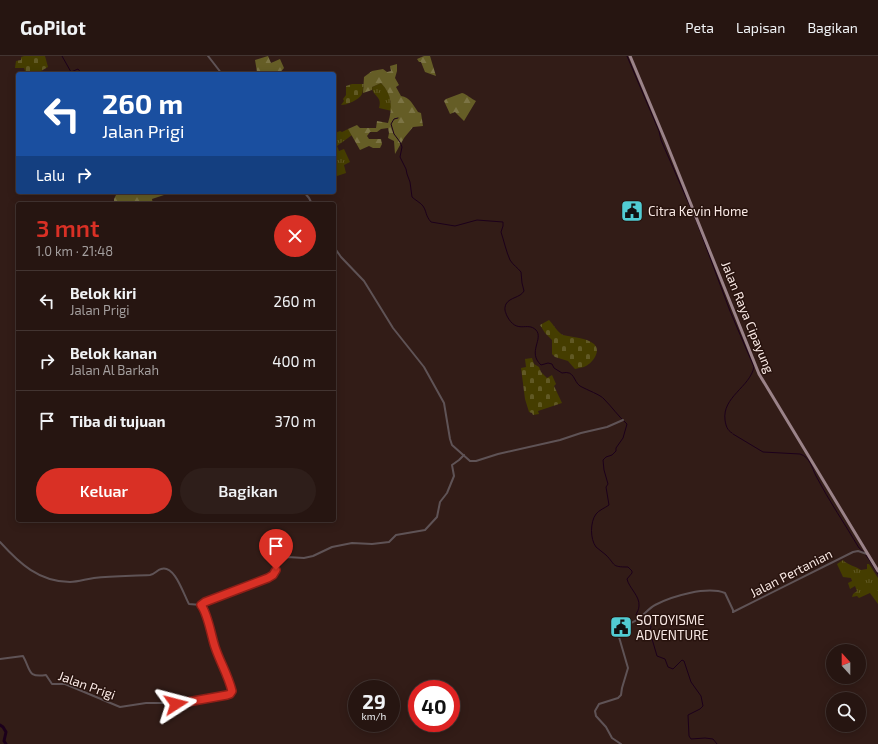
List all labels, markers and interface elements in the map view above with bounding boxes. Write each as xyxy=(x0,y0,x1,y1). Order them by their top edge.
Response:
text: GoPilot xyxy=(20,16,86,39)
text: Peta xyxy=(685,19,714,36)
text: Lapisan xyxy=(736,19,785,36)
text: Bagikan xyxy=(807,19,858,36)
text: 260 m xyxy=(102,86,183,120)
icon: left xyxy=(36,88,88,140)
text: Jalan Prigi xyxy=(102,120,185,142)
icon: right xyxy=(73,164,95,186)
text: Lalu xyxy=(36,166,65,184)
public building icon: Citra Kevin Home xyxy=(619,198,645,224)
place label: Citra Kevin Home xyxy=(648,203,748,219)
text: 3 mnt xyxy=(36,213,100,242)
button: close xyxy=(274,215,316,257)
text: 1.0 km · 21:48 xyxy=(36,243,113,259)
street label: Jalan Raya Cipayung xyxy=(718,259,778,375)
text: Belok kiri xyxy=(70,284,136,302)
icon: left xyxy=(36,290,58,312)
text: 260 m xyxy=(273,292,316,310)
text: Jalan Prigi xyxy=(70,302,130,318)
text: Belok kanan xyxy=(70,344,157,362)
icon: right xyxy=(36,350,58,372)
text: 400 m xyxy=(272,352,316,370)
text: Jalan Al Barkah xyxy=(70,362,159,378)
icon: arrive xyxy=(36,410,58,432)
text: Tiba di tujuan xyxy=(70,412,166,430)
text: 370 m xyxy=(274,412,316,430)
button: Keluar xyxy=(36,468,172,514)
button: Bagikan xyxy=(180,468,316,514)
pin xyxy=(259,529,293,570)
icon: arrive xyxy=(265,535,287,557)
street label: Jalan Pertanian xyxy=(747,545,835,601)
place label: SOTOYISME ADVENTURE xyxy=(636,612,709,643)
public building icon: SOTOYISME ADVENTURE xyxy=(608,614,634,640)
north arrow xyxy=(826,644,866,684)
map controls xyxy=(826,644,866,732)
street label: Jalan Prigi xyxy=(56,667,118,703)
speed limit sign: 40 xyxy=(408,680,460,732)
position arrow xyxy=(155,683,197,725)
text: 29 xyxy=(362,689,386,713)
button: search xyxy=(826,692,866,732)
text: km/h xyxy=(362,710,386,722)

